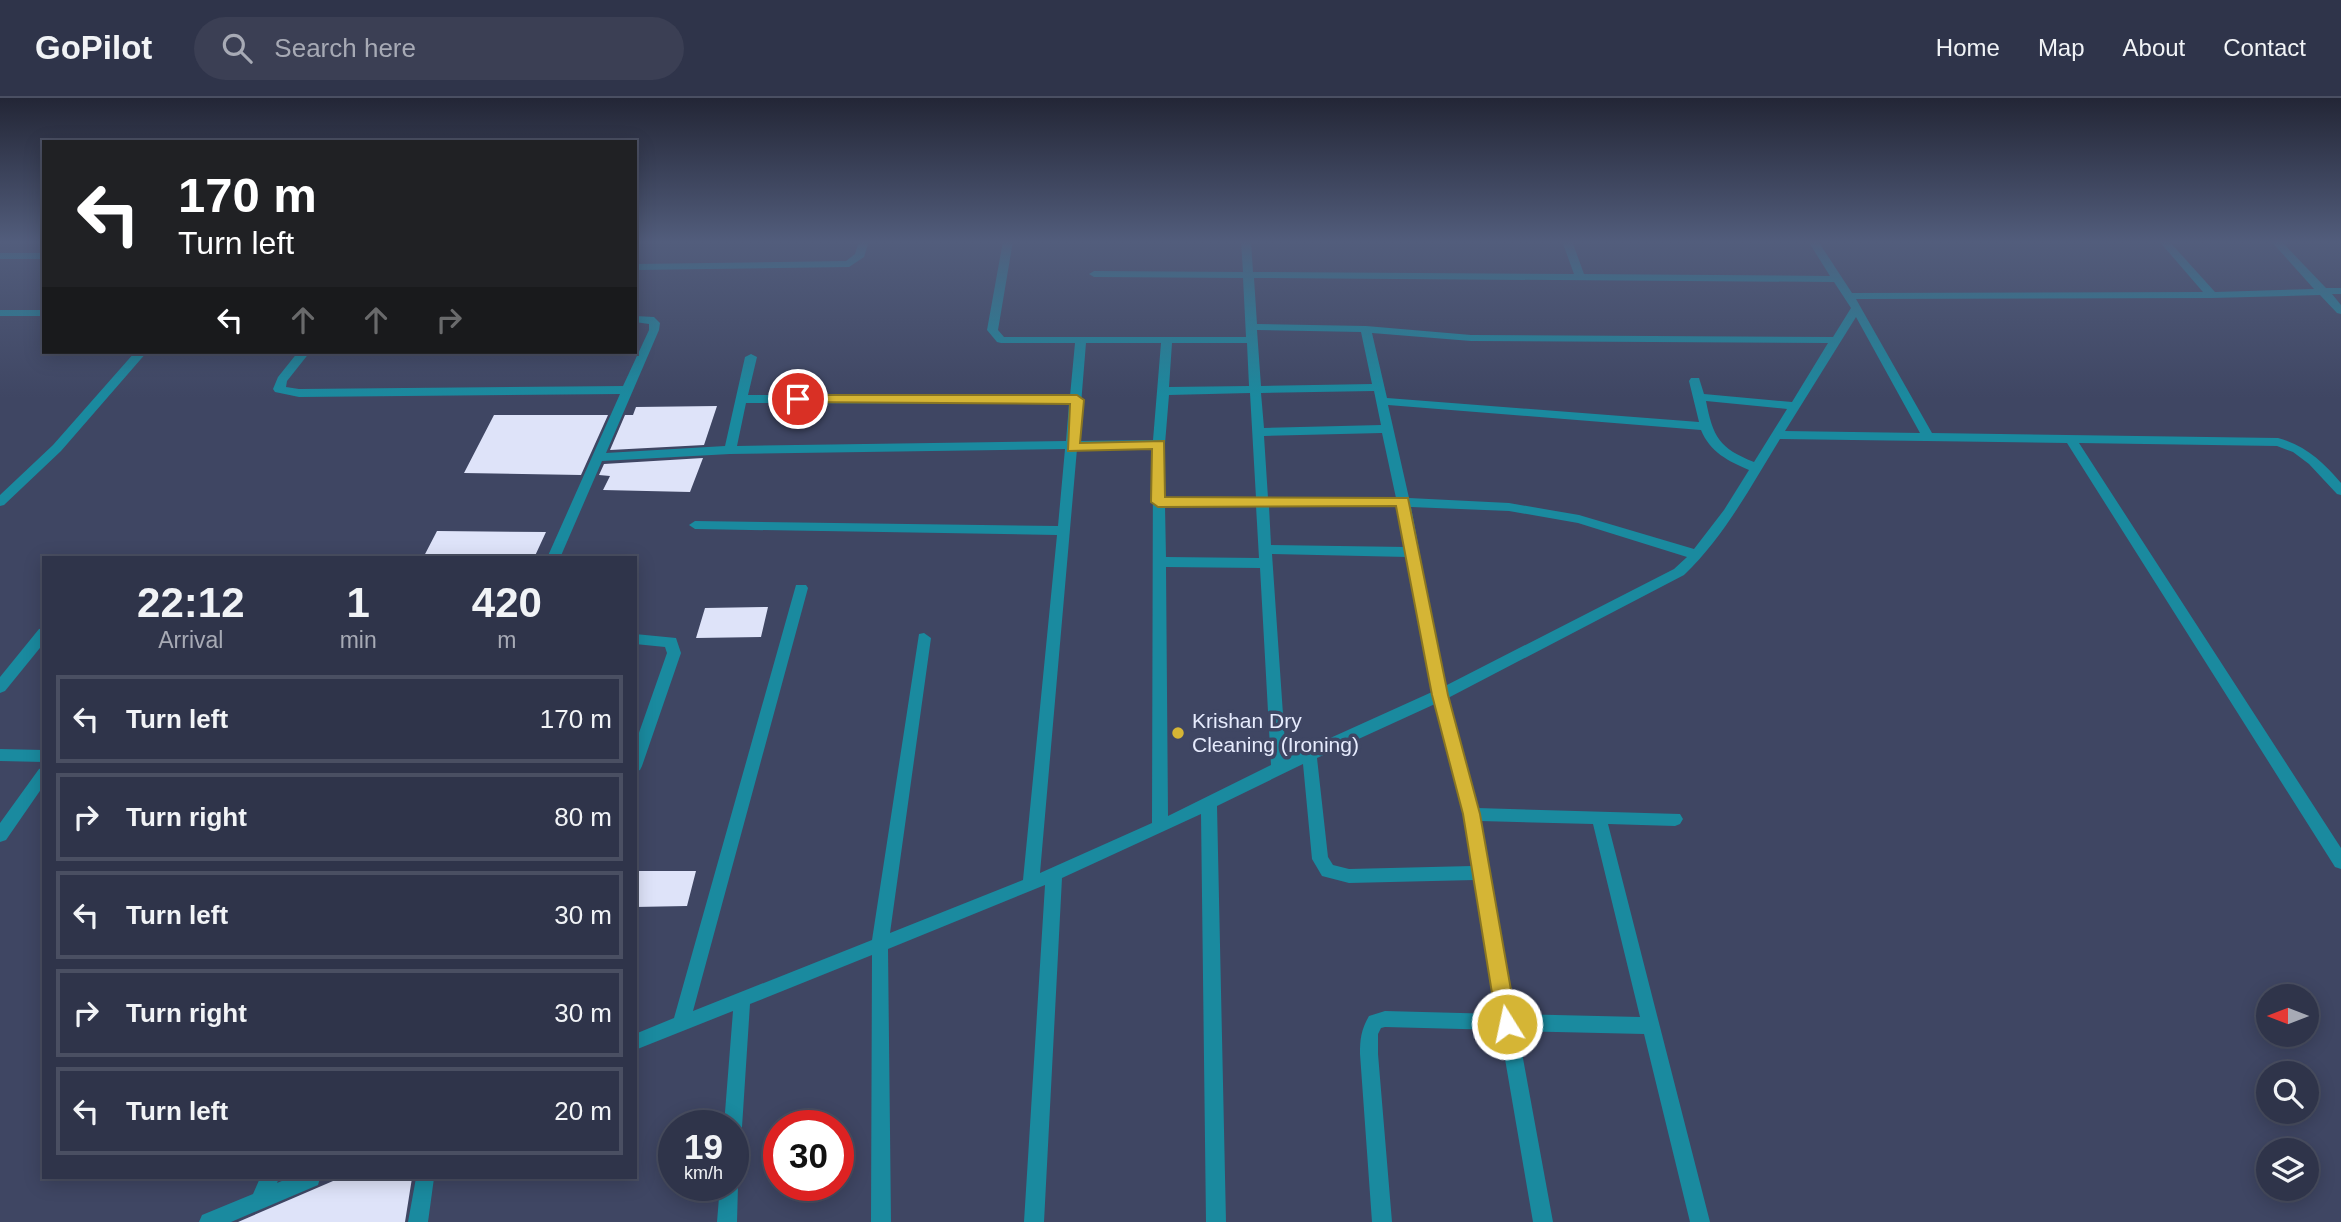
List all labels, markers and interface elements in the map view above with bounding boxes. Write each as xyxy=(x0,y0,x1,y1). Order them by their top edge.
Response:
search box xyxy=(194,17,684,80)
text: GoPilot xyxy=(35,29,152,66)
icon: search xyxy=(218,29,256,67)
text: Search here xyxy=(274,33,416,63)
text: Home xyxy=(1936,34,2000,61)
text: Map xyxy=(2038,34,2085,61)
text: About xyxy=(2123,34,2185,61)
text: Contact xyxy=(2223,34,2306,61)
icon: left xyxy=(63,168,154,259)
text: 170 m xyxy=(178,168,317,222)
text: Turn left xyxy=(178,225,294,261)
icon: left xyxy=(211,301,249,339)
icon: ahead xyxy=(284,301,322,339)
icon: ahead xyxy=(357,301,395,339)
icon: right xyxy=(430,301,468,339)
pin xyxy=(768,369,828,429)
icon: arrive xyxy=(779,380,817,418)
text: 22:12 xyxy=(137,579,245,626)
text: 1 xyxy=(346,579,370,626)
text: 420 xyxy=(472,579,542,626)
text: Arrival xyxy=(158,627,223,653)
text: min xyxy=(340,627,377,653)
text: m xyxy=(497,627,516,653)
icon: left xyxy=(67,700,105,738)
text: Turn left xyxy=(126,704,228,734)
text: 170 m xyxy=(540,704,612,734)
place label: Krishan Dry Cleaning (Ironing) xyxy=(1192,709,1359,756)
marker: Krishan Dry Cleaning (Ironing) xyxy=(1170,725,1186,741)
icon: right xyxy=(67,798,105,836)
text: Turn right xyxy=(126,802,247,832)
text: 80 m xyxy=(554,802,612,832)
icon: left xyxy=(67,896,105,934)
text: Turn left xyxy=(126,900,228,930)
text: 30 m xyxy=(554,900,612,930)
north arrow xyxy=(2256,984,2319,1046)
map controls xyxy=(2256,984,2319,1201)
position arrow xyxy=(1470,987,1544,1061)
icon: right xyxy=(67,994,105,1032)
text: Turn right xyxy=(126,998,247,1028)
text: 30 m xyxy=(554,998,612,1028)
button: search xyxy=(2256,1061,2319,1124)
icon: left xyxy=(67,1092,105,1130)
text: Turn left xyxy=(126,1096,228,1126)
text: 20 m xyxy=(554,1096,612,1126)
speed limit sign: 30 xyxy=(763,1110,854,1201)
text: 19 xyxy=(684,1127,723,1166)
button: layers xyxy=(2256,1138,2319,1201)
text: km/h xyxy=(684,1163,723,1183)

